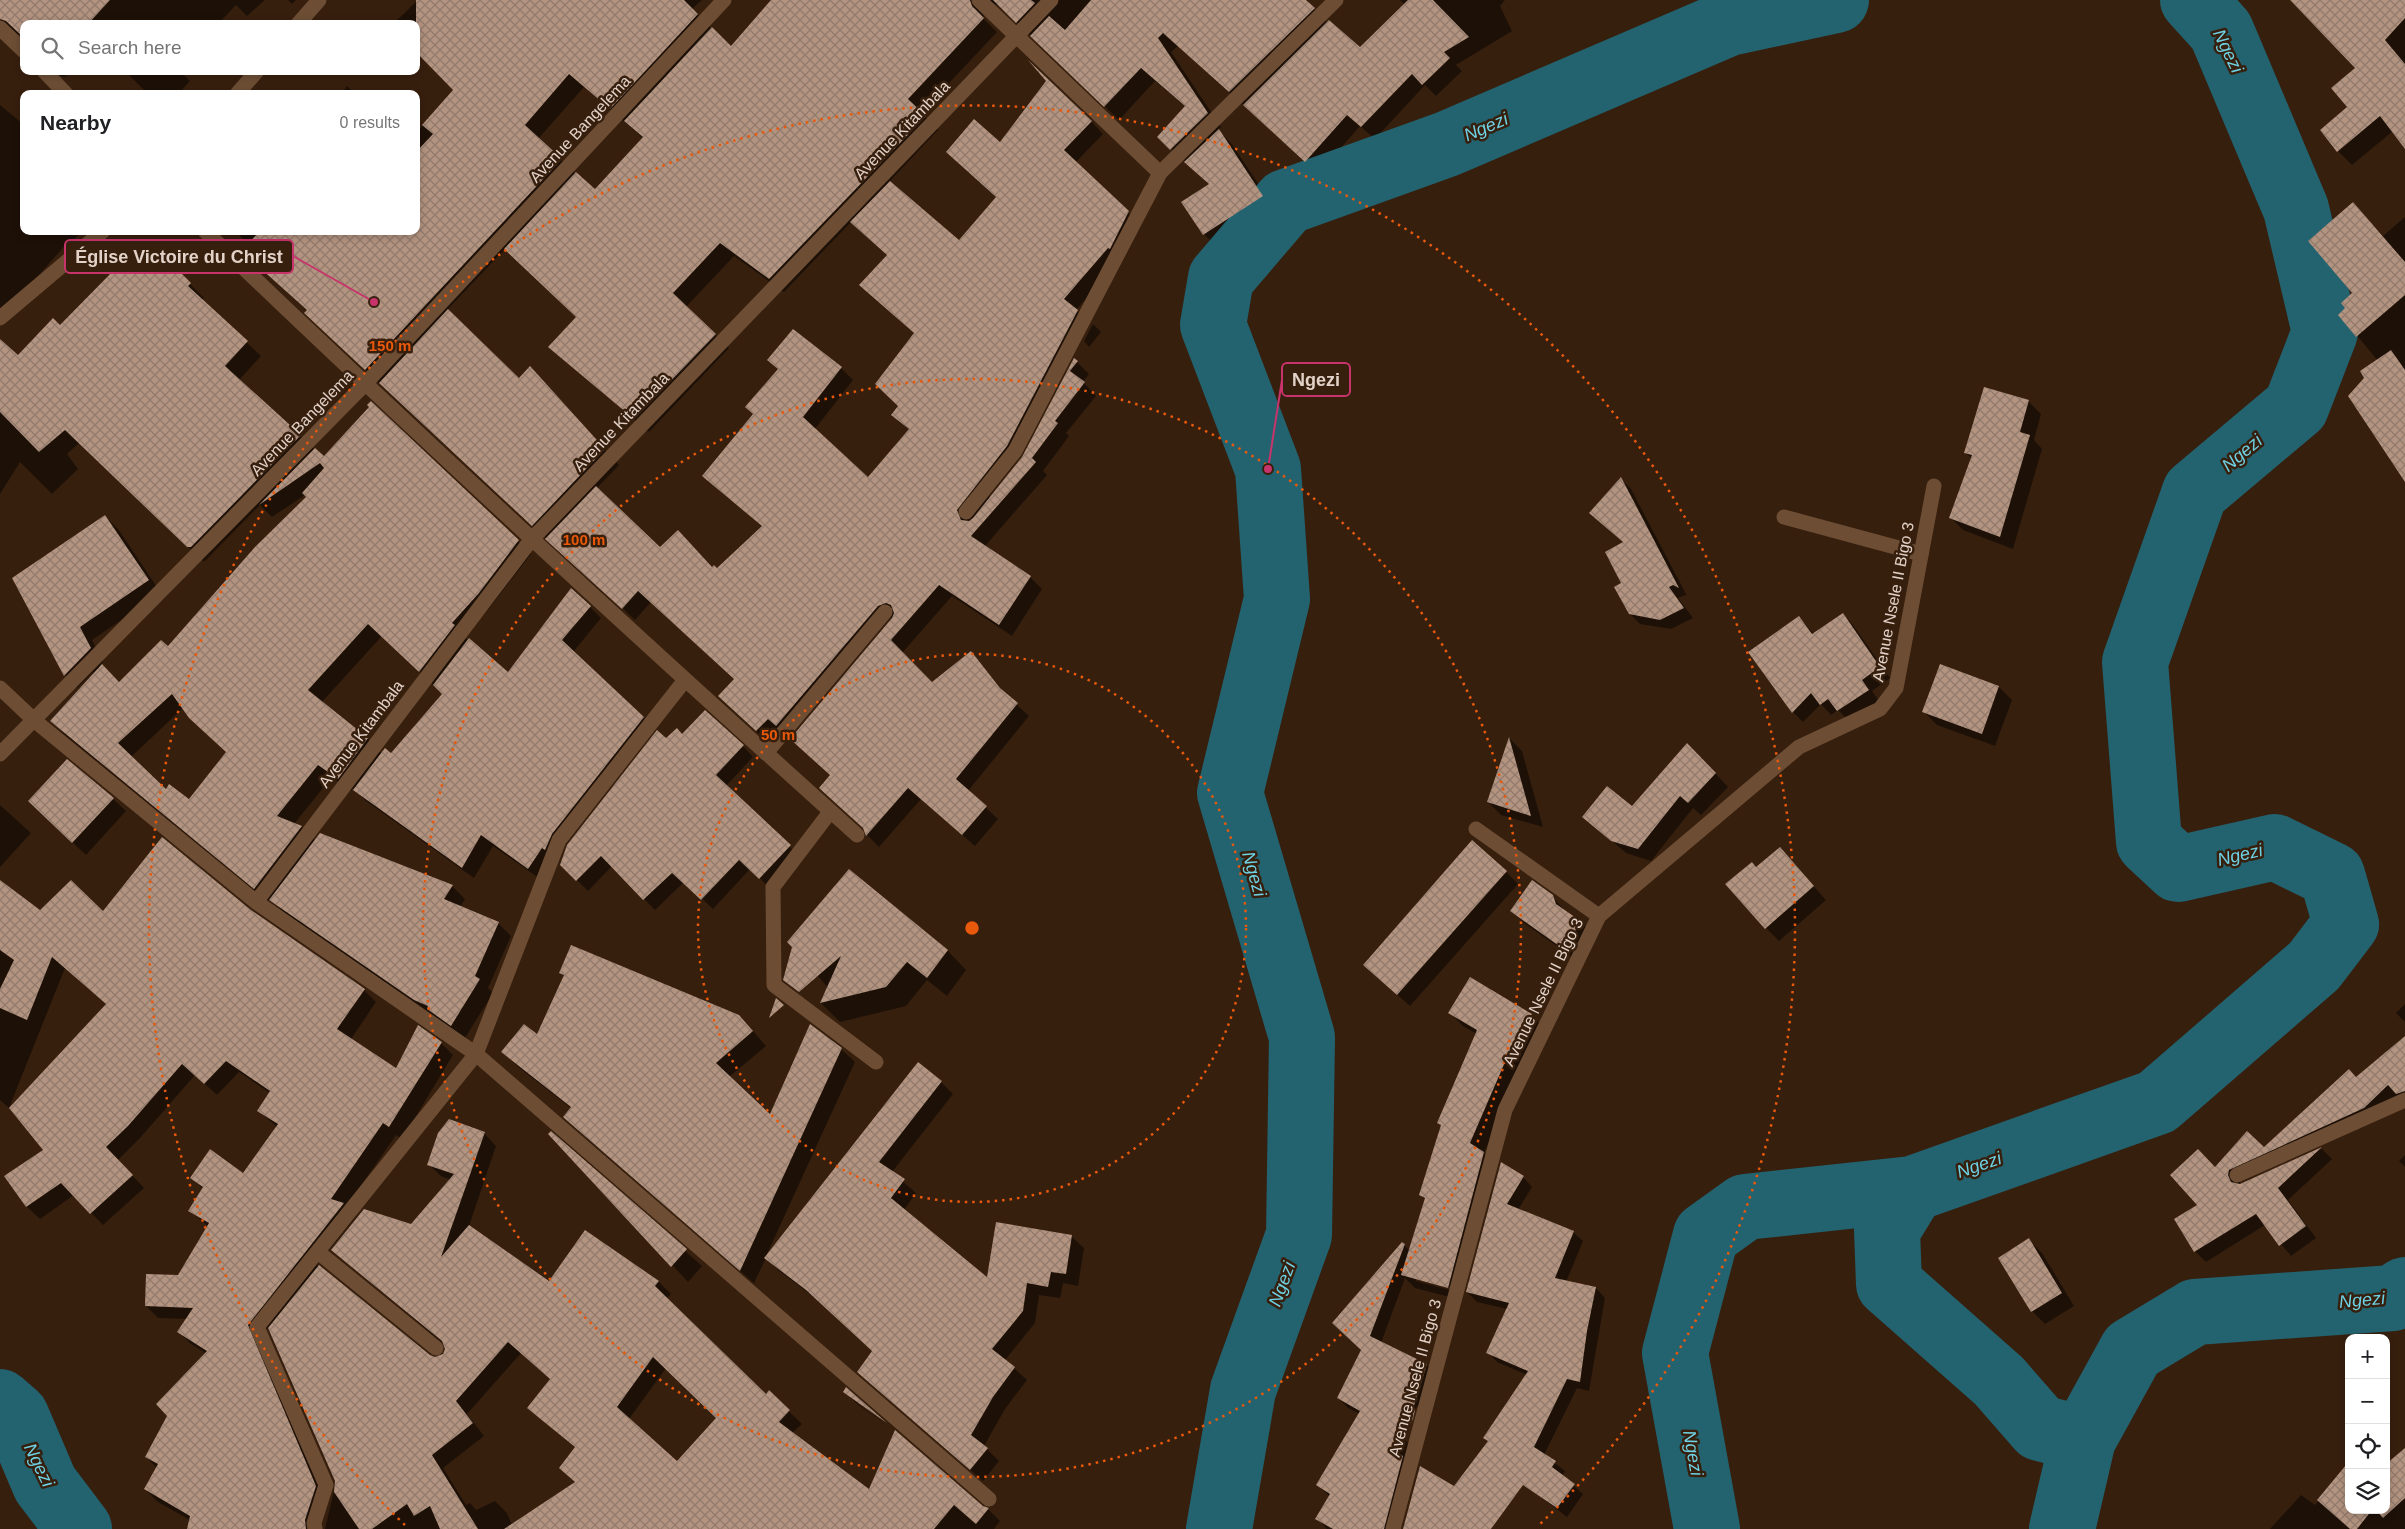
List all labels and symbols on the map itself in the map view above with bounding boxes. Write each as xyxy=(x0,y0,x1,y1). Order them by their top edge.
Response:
water label: Ngezi xyxy=(2209,26,2248,77)
street label: Avenue Bangelema xyxy=(526,72,634,186)
street label: Avenue Kitambala xyxy=(851,77,953,183)
water label: Ngezi xyxy=(1461,108,1512,145)
callout: Église Victoire du Christ xyxy=(65,240,293,273)
text: Église Victoire du Christ xyxy=(75,246,283,267)
text: 150 m xyxy=(369,337,411,354)
callout: Ngezi xyxy=(1282,363,1350,396)
street label: Avenue Bangelema xyxy=(247,367,357,479)
street label: Avenue Kitambala xyxy=(570,369,672,475)
text: Ngezi xyxy=(1292,370,1340,390)
water label: Ngezi xyxy=(2218,430,2267,475)
street label: Avenue Nsele II Bigo 3 xyxy=(1869,521,1917,683)
text: 100 m xyxy=(563,531,605,548)
street label: Avenue Kitambala xyxy=(315,677,407,791)
text: 50 m xyxy=(761,726,795,743)
water label: Ngezi xyxy=(2215,840,2266,870)
water label: Ngezi xyxy=(1238,849,1270,900)
street label: Avenue Nsele II Bigo 3 xyxy=(1500,915,1586,1069)
centre of rings xyxy=(963,919,981,937)
water label: Ngezi xyxy=(1954,1148,2005,1182)
water label: Ngezi xyxy=(1265,1258,1300,1309)
water label: Ngezi xyxy=(2338,1288,2387,1312)
street label: Avenue Nsele II Bigo 3 xyxy=(1386,1297,1444,1459)
water label: Ngezi xyxy=(1679,1429,1707,1478)
water label: Ngezi xyxy=(20,1440,59,1491)

